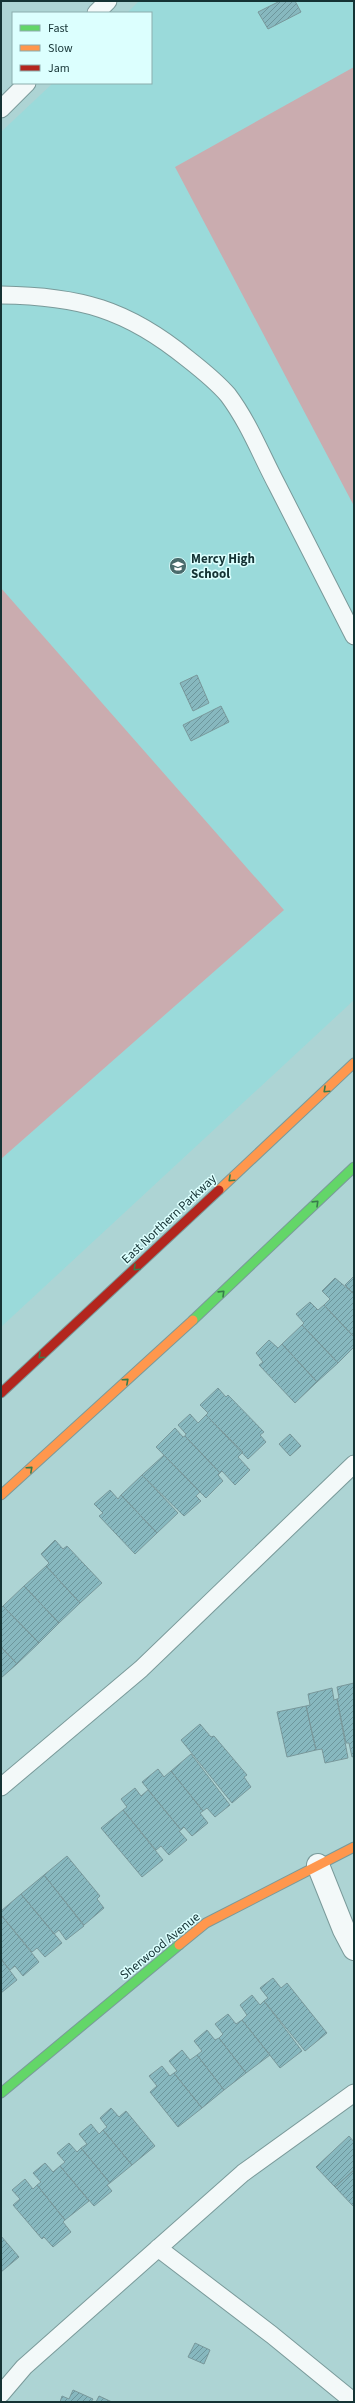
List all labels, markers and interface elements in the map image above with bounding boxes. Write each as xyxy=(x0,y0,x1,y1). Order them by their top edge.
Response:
legend xyxy=(12,12,152,84)
text: Fast xyxy=(48,20,68,37)
text: Slow xyxy=(48,40,73,57)
text: Jam xyxy=(48,60,70,77)
place label: Mercy High School xyxy=(191,550,255,583)
school or university icon: Mercy High School xyxy=(168,556,188,576)
one-way arrow xyxy=(323,1085,330,1092)
street label: East Northern Parkway xyxy=(118,1170,220,1268)
one-way arrow xyxy=(228,1174,235,1181)
one-way arrow xyxy=(311,1201,319,1208)
one-way arrow xyxy=(133,1263,140,1270)
one-way arrow xyxy=(217,1290,225,1298)
one-way arrow xyxy=(38,1351,45,1358)
one-way arrow xyxy=(122,1379,129,1386)
one-way arrow xyxy=(25,1466,33,1473)
street label: Sherwood Avenue xyxy=(116,1908,204,1984)

